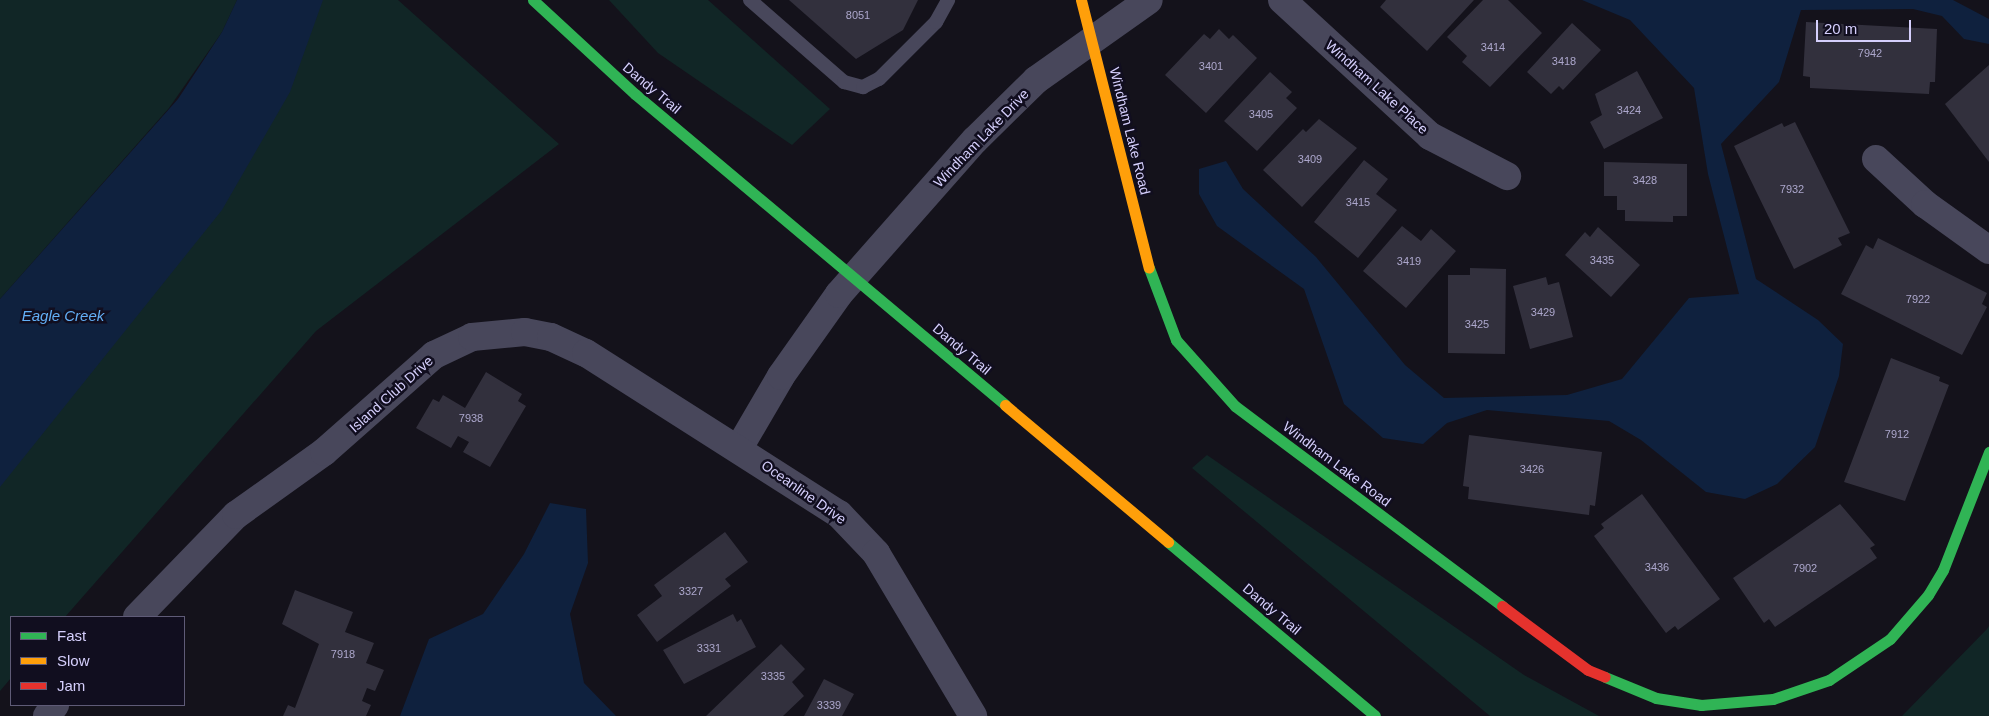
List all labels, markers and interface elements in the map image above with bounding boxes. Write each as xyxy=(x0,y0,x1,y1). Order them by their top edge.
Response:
house number: 8051 xyxy=(846,8,870,22)
scale bar xyxy=(1819,10,1914,42)
text: 20 m xyxy=(1824,20,1857,37)
street label: Windham Lake Place xyxy=(1322,36,1432,138)
house number: 3414 xyxy=(1481,40,1505,54)
house number: 7942 xyxy=(1858,46,1882,60)
house number: 3418 xyxy=(1552,54,1576,68)
street label: Dandy Trail xyxy=(619,59,685,117)
house number: 3401 xyxy=(1199,59,1223,73)
street label: Windham Lake Road xyxy=(1106,66,1154,196)
street label: Windham Lake Drive xyxy=(930,85,1032,191)
house number: 3424 xyxy=(1617,103,1641,117)
house number: 3405 xyxy=(1249,107,1273,121)
house number: 3409 xyxy=(1298,152,1322,166)
house number: 3428 xyxy=(1633,173,1657,187)
house number: 7932 xyxy=(1780,182,1804,196)
house number: 3415 xyxy=(1346,195,1370,209)
house number: 3435 xyxy=(1590,253,1614,267)
house number: 3419 xyxy=(1397,254,1421,268)
house number: 7922 xyxy=(1906,292,1930,306)
house number: 3429 xyxy=(1531,305,1555,319)
water label: Eagle Creek xyxy=(22,307,104,325)
house number: 3425 xyxy=(1465,317,1489,331)
street label: Dandy Trail xyxy=(929,320,995,378)
street label: Island Club Drive xyxy=(346,352,436,436)
house number: 7938 xyxy=(459,411,483,425)
street label: Windham Lake Road xyxy=(1280,418,1394,510)
house number: 7912 xyxy=(1885,427,1909,441)
street label: Oceanline Drive xyxy=(758,457,850,527)
house number: 3426 xyxy=(1520,462,1544,476)
house number: 3436 xyxy=(1645,560,1669,574)
house number: 7902 xyxy=(1793,561,1817,575)
street label: Dandy Trail xyxy=(1239,580,1305,638)
house number: 3327 xyxy=(679,584,703,598)
legend xyxy=(10,616,185,706)
text: Fast xyxy=(57,627,86,644)
house number: 3331 xyxy=(697,641,721,655)
house number: 7918 xyxy=(331,647,355,661)
text: Slow xyxy=(57,652,90,669)
house number: 3335 xyxy=(761,669,785,683)
text: Jam xyxy=(57,677,85,694)
house number: 3339 xyxy=(817,698,841,712)

